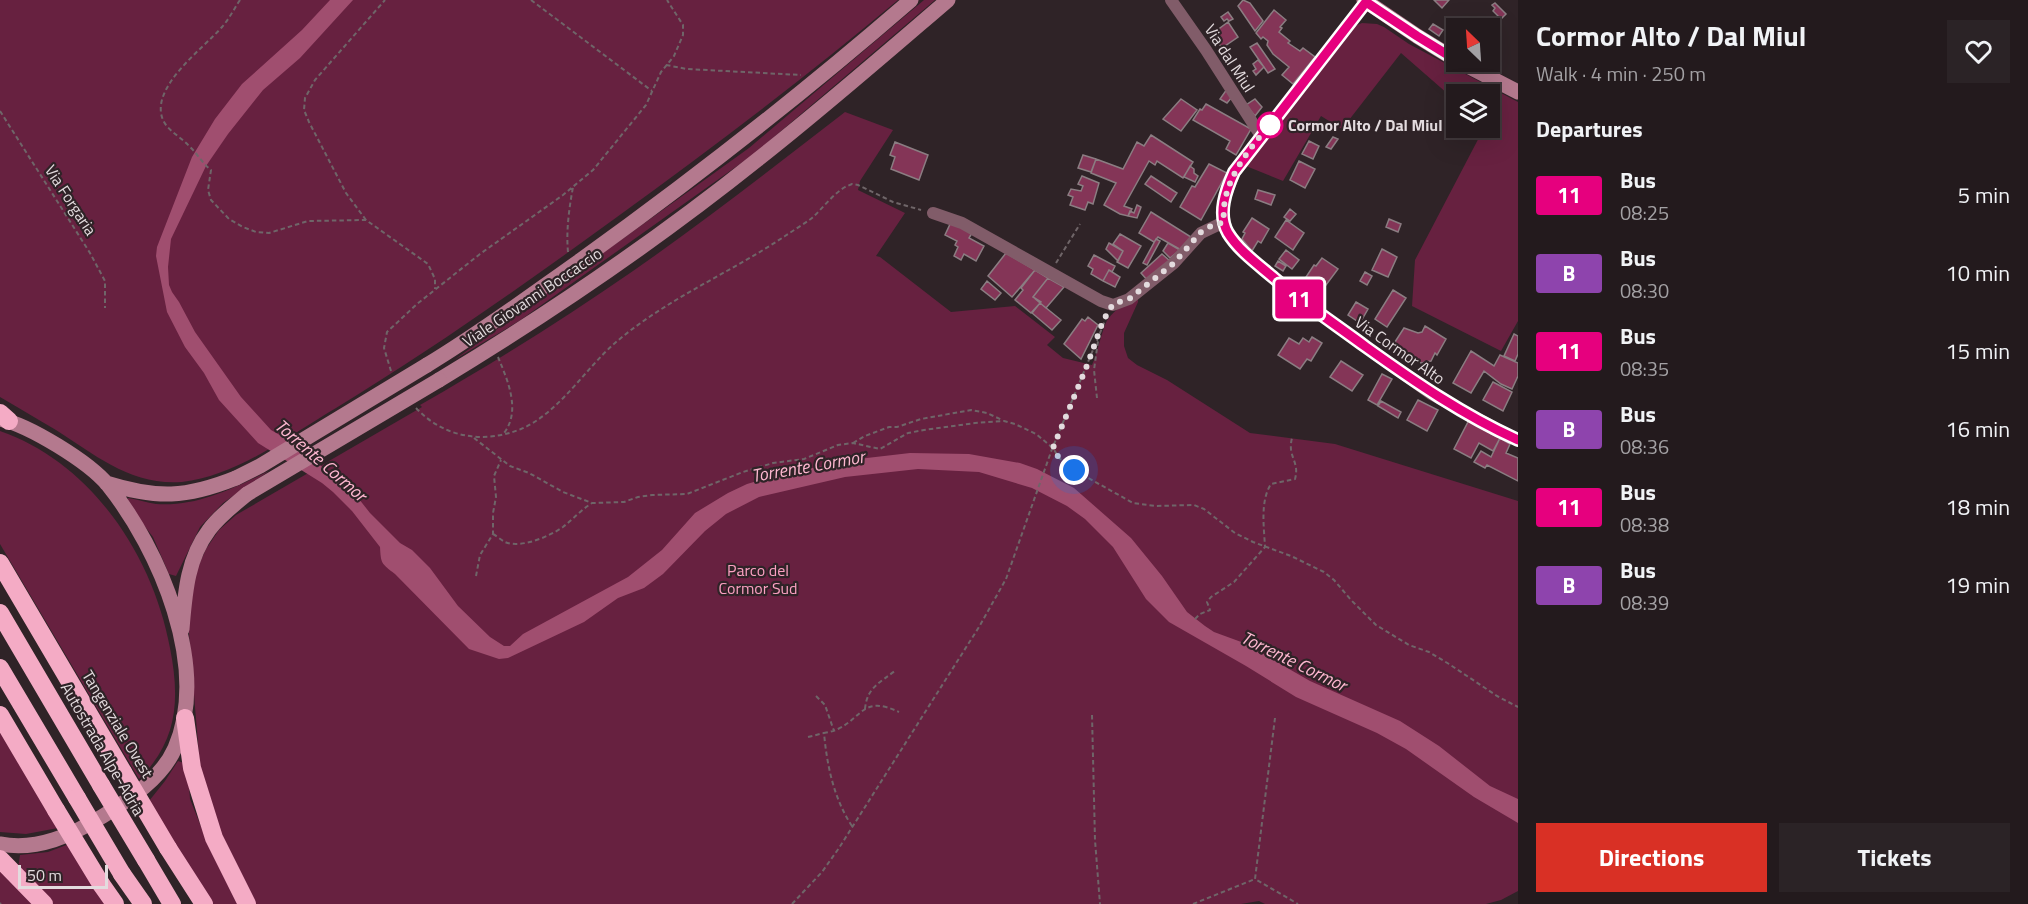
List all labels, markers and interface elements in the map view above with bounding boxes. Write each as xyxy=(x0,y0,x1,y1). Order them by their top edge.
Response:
text: Cormor Alto / Dal Miul xyxy=(1536,14,1806,57)
north arrow xyxy=(1446,18,1500,72)
map controls xyxy=(1446,18,1500,138)
street label: Via dal Miul xyxy=(1199,19,1261,97)
button: heart xyxy=(1947,20,2010,83)
text: Walk · 4 min · 250 m xyxy=(1536,58,1706,89)
button: layers xyxy=(1446,84,1500,138)
marker: Cormor Alto / Dal Miul xyxy=(1257,112,1283,138)
text: Departures xyxy=(1536,112,1643,146)
place label: Cormor Alto / Dal Miul xyxy=(1288,113,1442,137)
street label: Via Forgaria xyxy=(39,160,103,240)
text: Bus xyxy=(1620,163,1656,197)
text: 5 min xyxy=(1958,178,2010,212)
text: 11 xyxy=(1557,179,1581,211)
text: 08:25 xyxy=(1620,197,1669,228)
street label: Viale Giovanni Boccaccio xyxy=(457,241,607,353)
text: Bus xyxy=(1620,241,1656,275)
text: 10 min xyxy=(1945,256,2010,290)
text: B xyxy=(1563,257,1575,289)
text: 08:30 xyxy=(1620,275,1669,306)
line badge: 11 xyxy=(1272,280,1326,318)
text: 11 xyxy=(1287,283,1311,315)
street label: Via Cormor Alto xyxy=(1350,310,1450,390)
text: Bus xyxy=(1620,319,1656,353)
text: 15 min xyxy=(1945,334,2010,368)
text: 11 xyxy=(1557,335,1581,367)
text: 08:35 xyxy=(1620,353,1669,384)
text: Bus xyxy=(1620,397,1656,431)
water label: Torrente Cormor xyxy=(269,412,375,509)
text: 16 min xyxy=(1945,412,2010,446)
text: B xyxy=(1563,413,1575,445)
text: 08:36 xyxy=(1620,431,1669,462)
water label: Torrente Cormor xyxy=(749,442,869,489)
your location xyxy=(1059,455,1089,485)
text: Bus xyxy=(1620,475,1656,509)
text: 18 min xyxy=(1945,490,2010,524)
text: 11 xyxy=(1557,491,1581,523)
text: 08:38 xyxy=(1620,509,1669,540)
text: Bus xyxy=(1620,553,1656,587)
park label: Parco del Cormor Sud xyxy=(718,558,798,600)
text: 19 min xyxy=(1945,568,2010,602)
text: B xyxy=(1563,569,1575,601)
text: 08:39 xyxy=(1620,587,1669,618)
water label: Torrente Cormor xyxy=(1237,624,1353,699)
street label: Tangenziale Ovest xyxy=(76,666,160,783)
street label: Autostrada Alpe-Adria xyxy=(55,678,151,820)
button: Directions xyxy=(1536,823,1767,892)
button: Tickets xyxy=(1779,823,2010,892)
scale bar xyxy=(18,862,108,890)
text: 50 m xyxy=(27,863,62,887)

